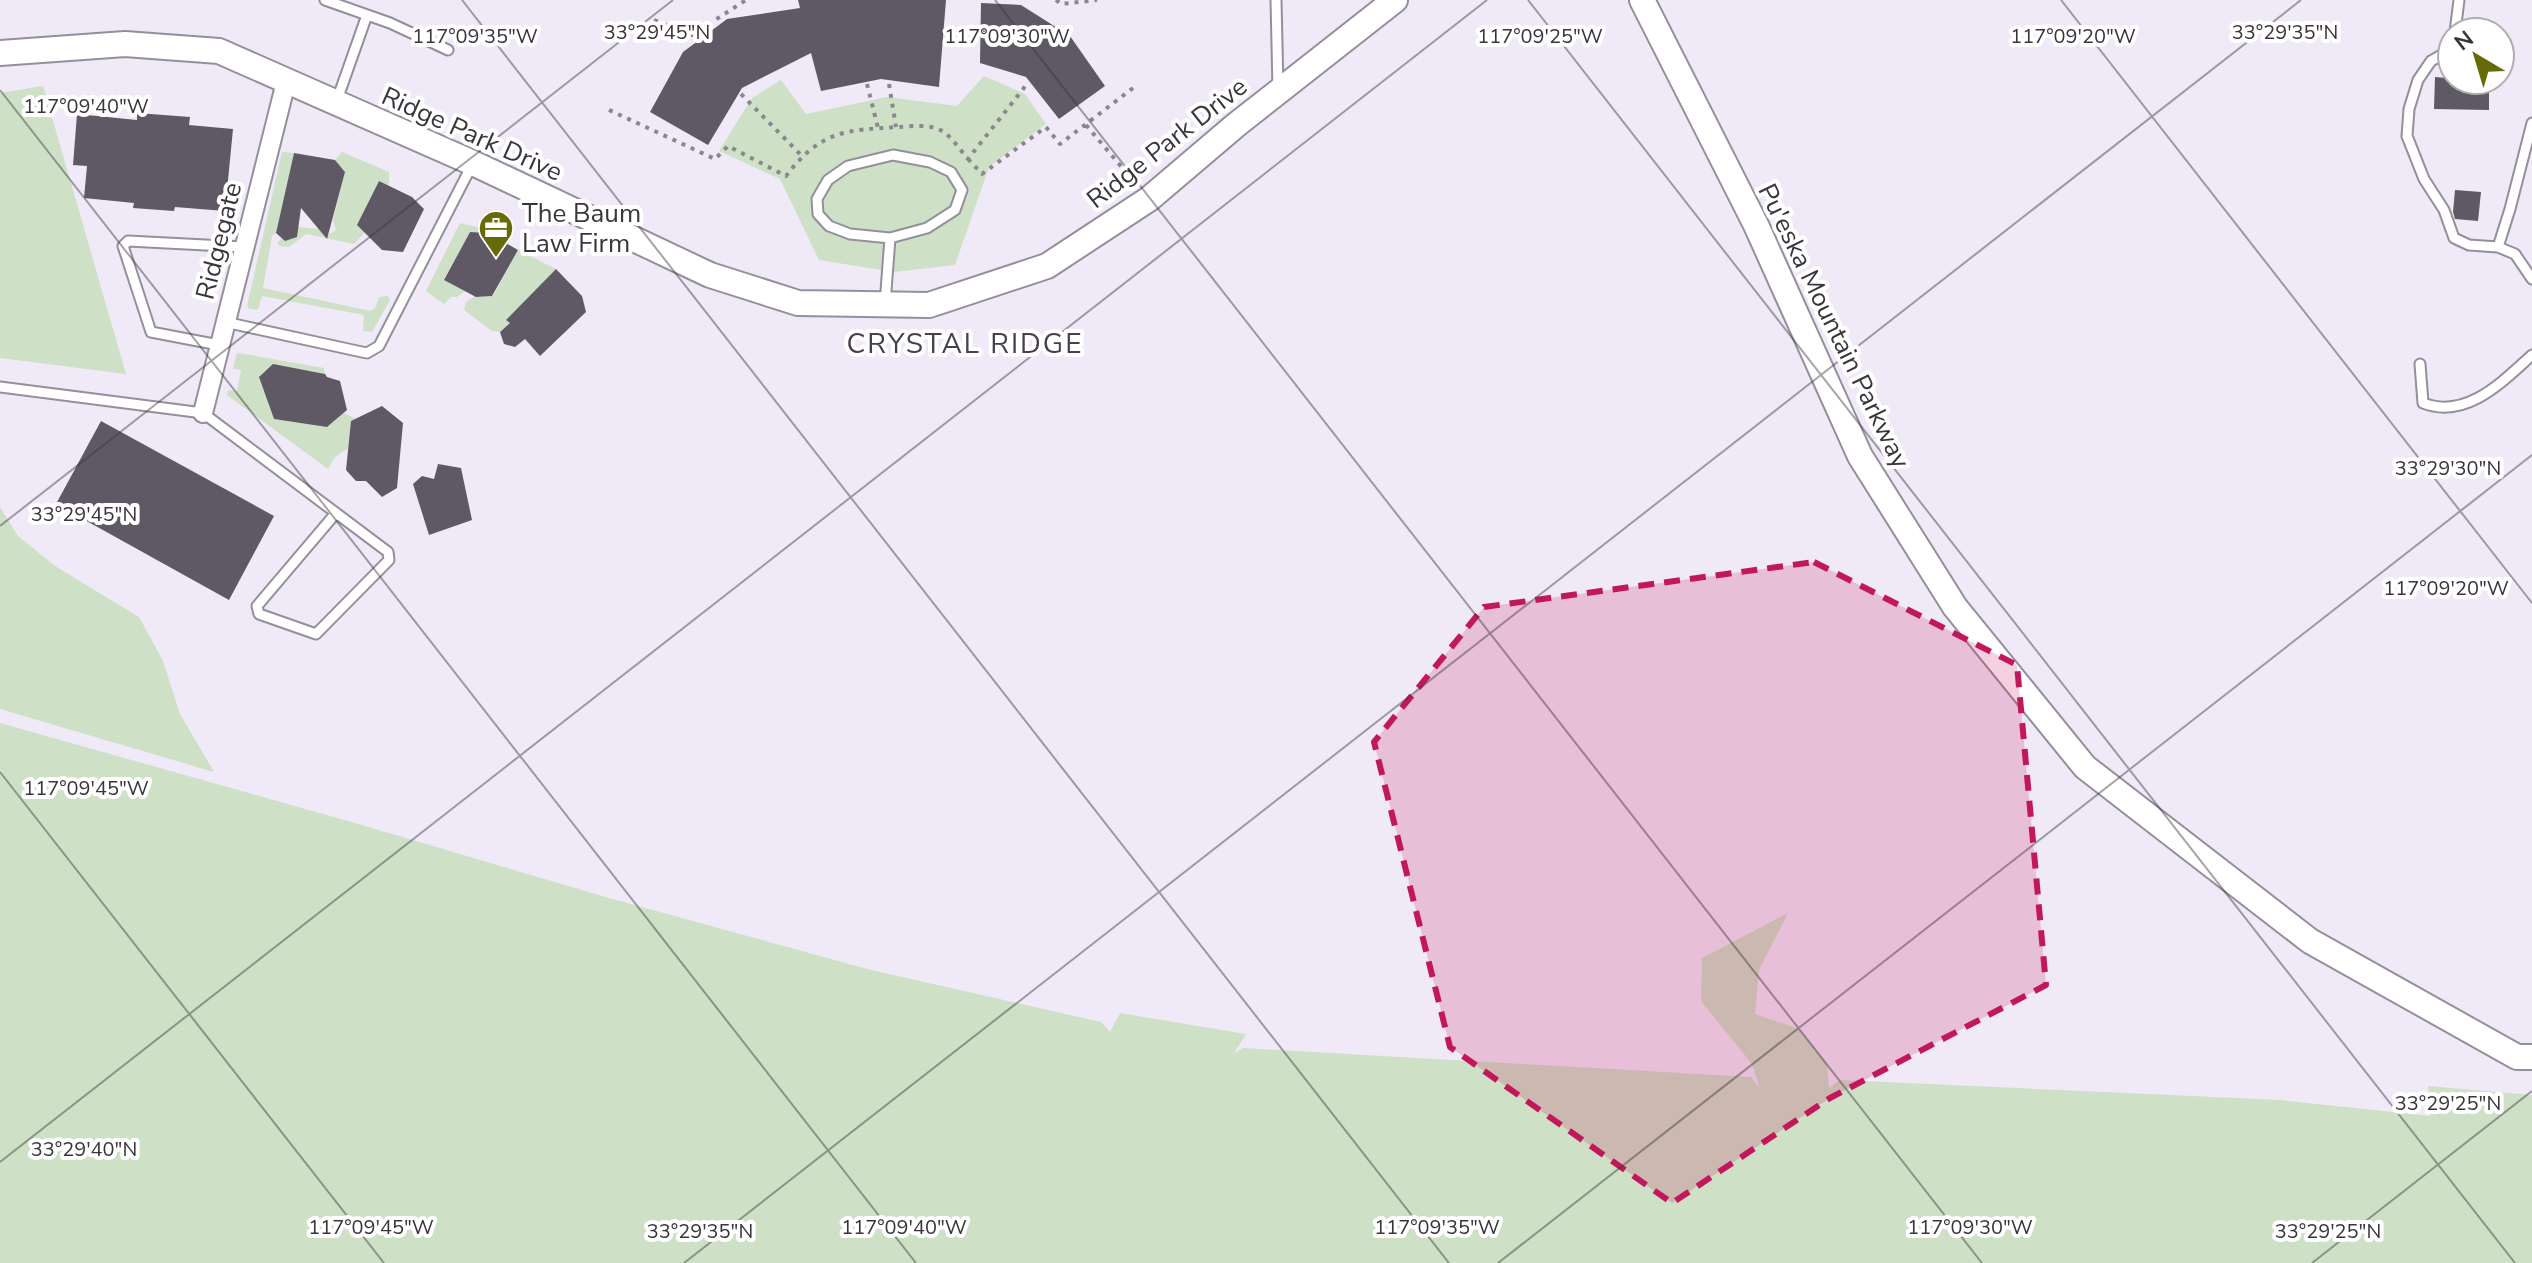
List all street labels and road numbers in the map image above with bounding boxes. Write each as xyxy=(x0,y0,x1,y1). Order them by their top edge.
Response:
street label: Ridge Park Drive xyxy=(1080,69,1254,217)
street label: Ridge Park Drive xyxy=(376,78,568,190)
street label: Pu'eska Mountain Parkway xyxy=(1750,178,1919,475)
street label: Ridgegate xyxy=(188,179,250,303)

